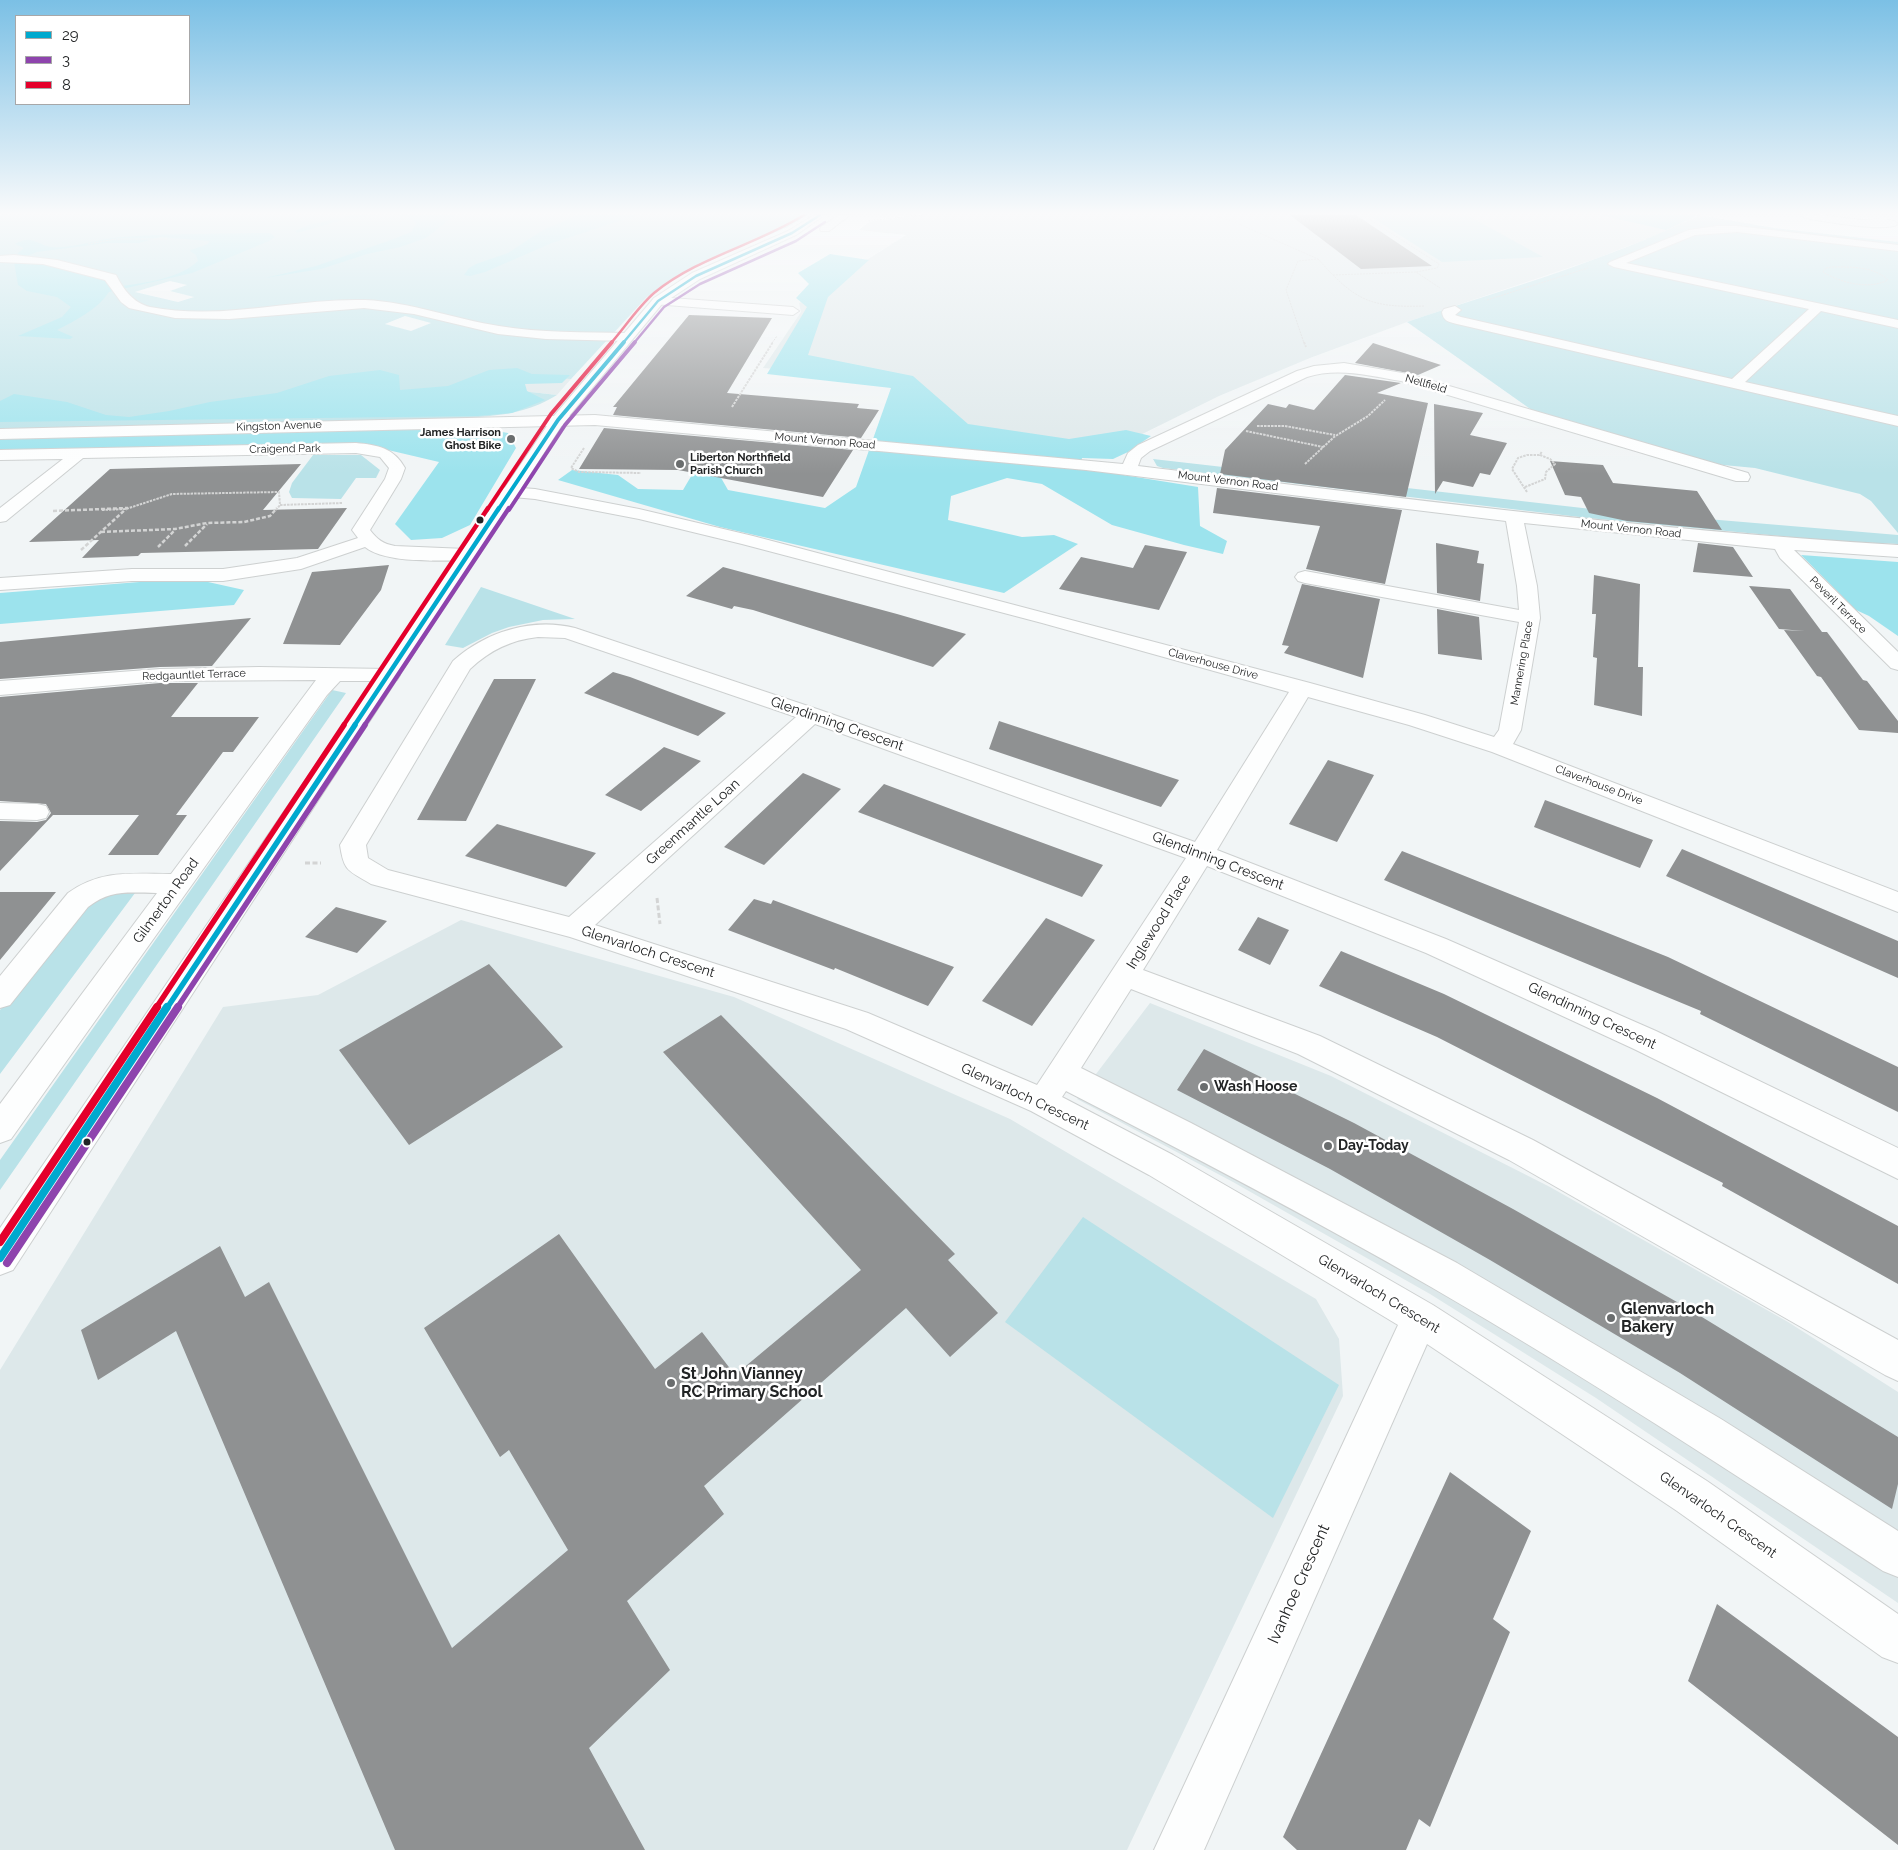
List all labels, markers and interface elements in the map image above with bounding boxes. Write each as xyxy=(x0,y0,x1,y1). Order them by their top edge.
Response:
legend xyxy=(15,15,190,105)
text: 29 xyxy=(62,26,79,44)
text: 3 xyxy=(62,51,70,69)
text: 8 xyxy=(62,76,71,94)
street label: Nellfield xyxy=(1404,372,1448,396)
street label: Kingston Avenue xyxy=(236,418,322,434)
place label: James Harrison Ghost Bike xyxy=(420,426,501,452)
street label: Mount Vernon Road xyxy=(774,430,876,452)
marker: James Harrison Ghost Bike xyxy=(505,433,517,445)
street label: Craigend Park xyxy=(249,442,321,456)
place label: Liberton Northfield Parish Church xyxy=(690,451,791,477)
marker: Liberton Northfield Parish Church xyxy=(674,458,686,470)
street label: Mount Vernon Road xyxy=(1177,468,1279,494)
unlabelled marker xyxy=(475,515,485,525)
street label: Mount Vernon Road xyxy=(1580,517,1682,541)
street label: Peveril Terrace xyxy=(1807,574,1869,636)
street label: Mannering Place xyxy=(1508,620,1536,706)
street label: Claverhouse Drive xyxy=(1167,646,1259,682)
street label: Redgauntlet Terrace xyxy=(142,667,246,683)
street label: Glendinning Crescent xyxy=(768,693,906,755)
street label: Claverhouse Drive xyxy=(1553,762,1645,808)
street label: Greenmantle Loan xyxy=(643,776,743,868)
street label: Glendinning Crescent xyxy=(1150,828,1286,894)
street label: Gilmerton Road xyxy=(129,855,203,947)
street label: Inglewood Place xyxy=(1123,872,1195,972)
street label: Glenvarloch Crescent xyxy=(579,922,717,982)
street label: Glendinning Crescent xyxy=(1525,979,1659,1053)
street label: Glenvarloch Crescent xyxy=(958,1060,1092,1134)
place label: Wash Hoose xyxy=(1214,1079,1297,1095)
marker: Wash Hoose xyxy=(1198,1081,1210,1093)
unlabelled marker xyxy=(82,1137,92,1147)
place label: Day-Today xyxy=(1338,1138,1409,1154)
marker: Day-Today xyxy=(1322,1140,1334,1152)
street label: Glenvarloch Crescent xyxy=(1315,1251,1443,1337)
place label: Glenvarloch Bakery xyxy=(1621,1299,1714,1337)
marker: Glenvarloch Bakery xyxy=(1605,1312,1617,1324)
place label: St John Vianney RC Primary School xyxy=(681,1364,823,1402)
marker: St John Vianney RC Primary School xyxy=(665,1377,677,1389)
street label: Glenvarloch Crescent xyxy=(1656,1468,1780,1562)
street label: Ivanhoe Crescent xyxy=(1264,1521,1334,1647)

